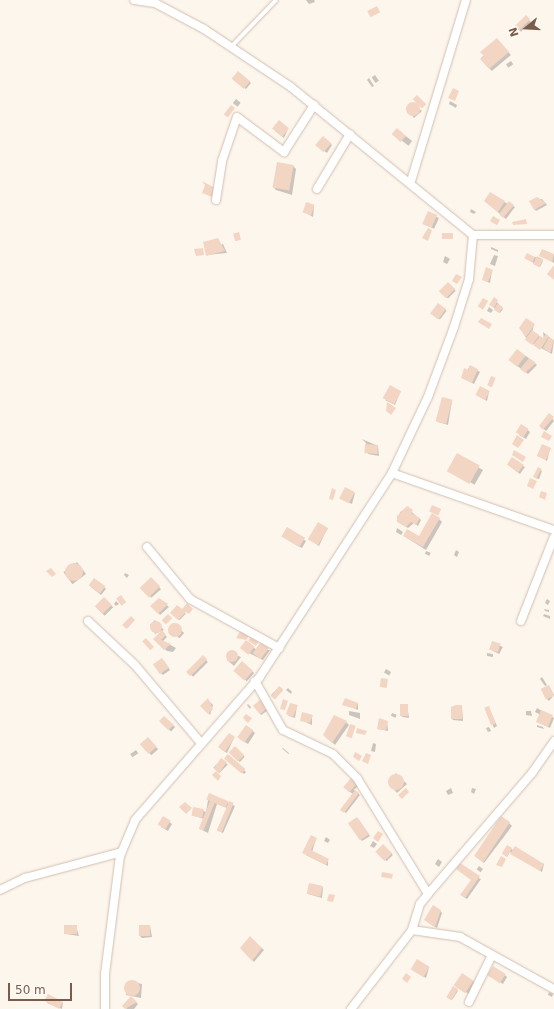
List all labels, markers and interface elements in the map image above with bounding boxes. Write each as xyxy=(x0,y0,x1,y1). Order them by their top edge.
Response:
north arrow xyxy=(506,8,546,48)
text: N xyxy=(507,25,522,38)
scale bar xyxy=(10,975,74,1001)
text: 50 m xyxy=(15,983,46,997)

